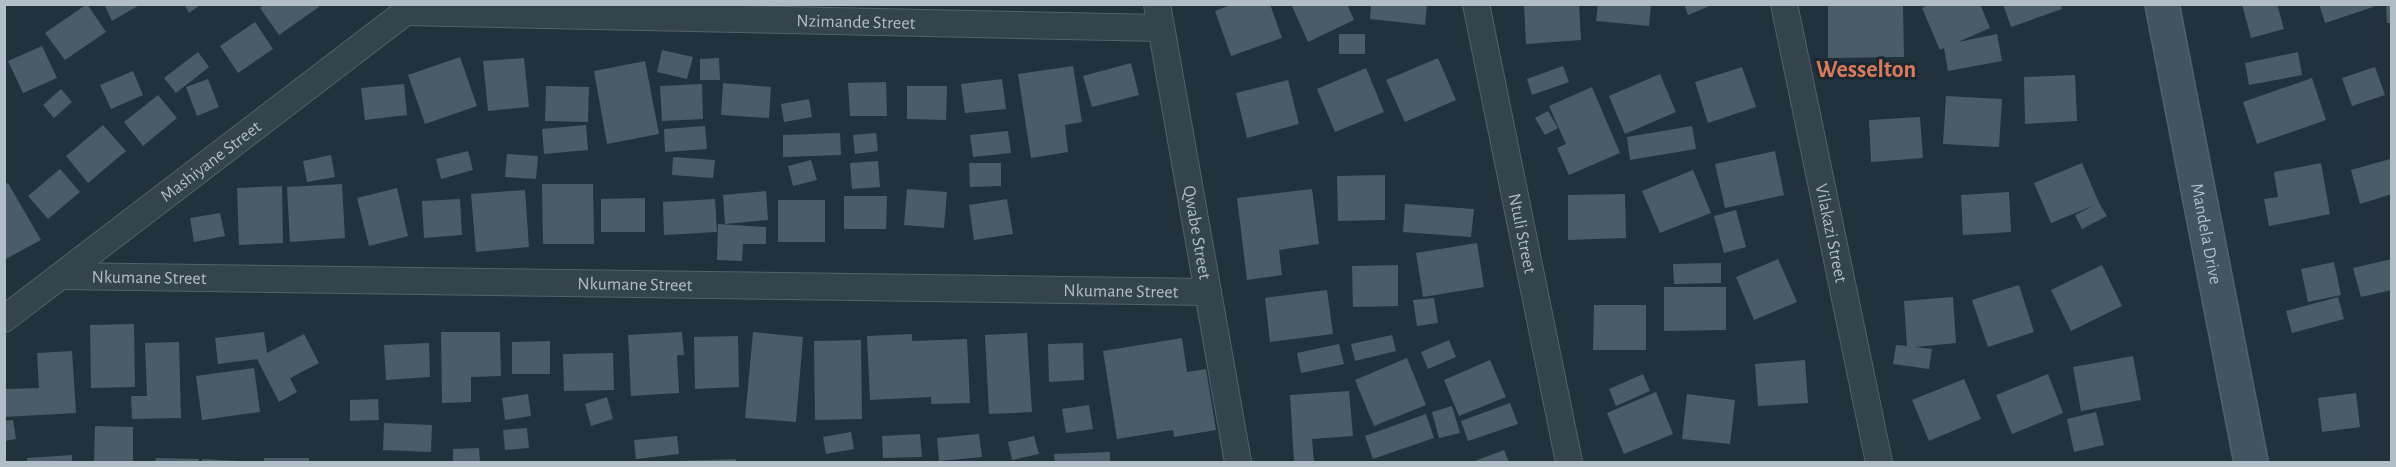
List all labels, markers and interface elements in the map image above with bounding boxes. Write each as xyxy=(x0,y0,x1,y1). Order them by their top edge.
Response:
street label: Nzimande Street xyxy=(796,12,916,33)
district label: Wesselton xyxy=(1816,58,1916,82)
street label: Mashiyane Street xyxy=(158,118,265,206)
street label: Vilakazi Street xyxy=(1812,182,1850,285)
street label: Mandela Drive xyxy=(2187,182,2224,286)
street label: Qwabe Street xyxy=(1179,184,1214,281)
street label: Ntuli Street xyxy=(1505,192,1539,275)
street label: Nkumane Street xyxy=(91,268,207,288)
street label: Nkumane Street xyxy=(577,275,693,295)
street label: Nkumane Street xyxy=(1063,282,1179,302)

